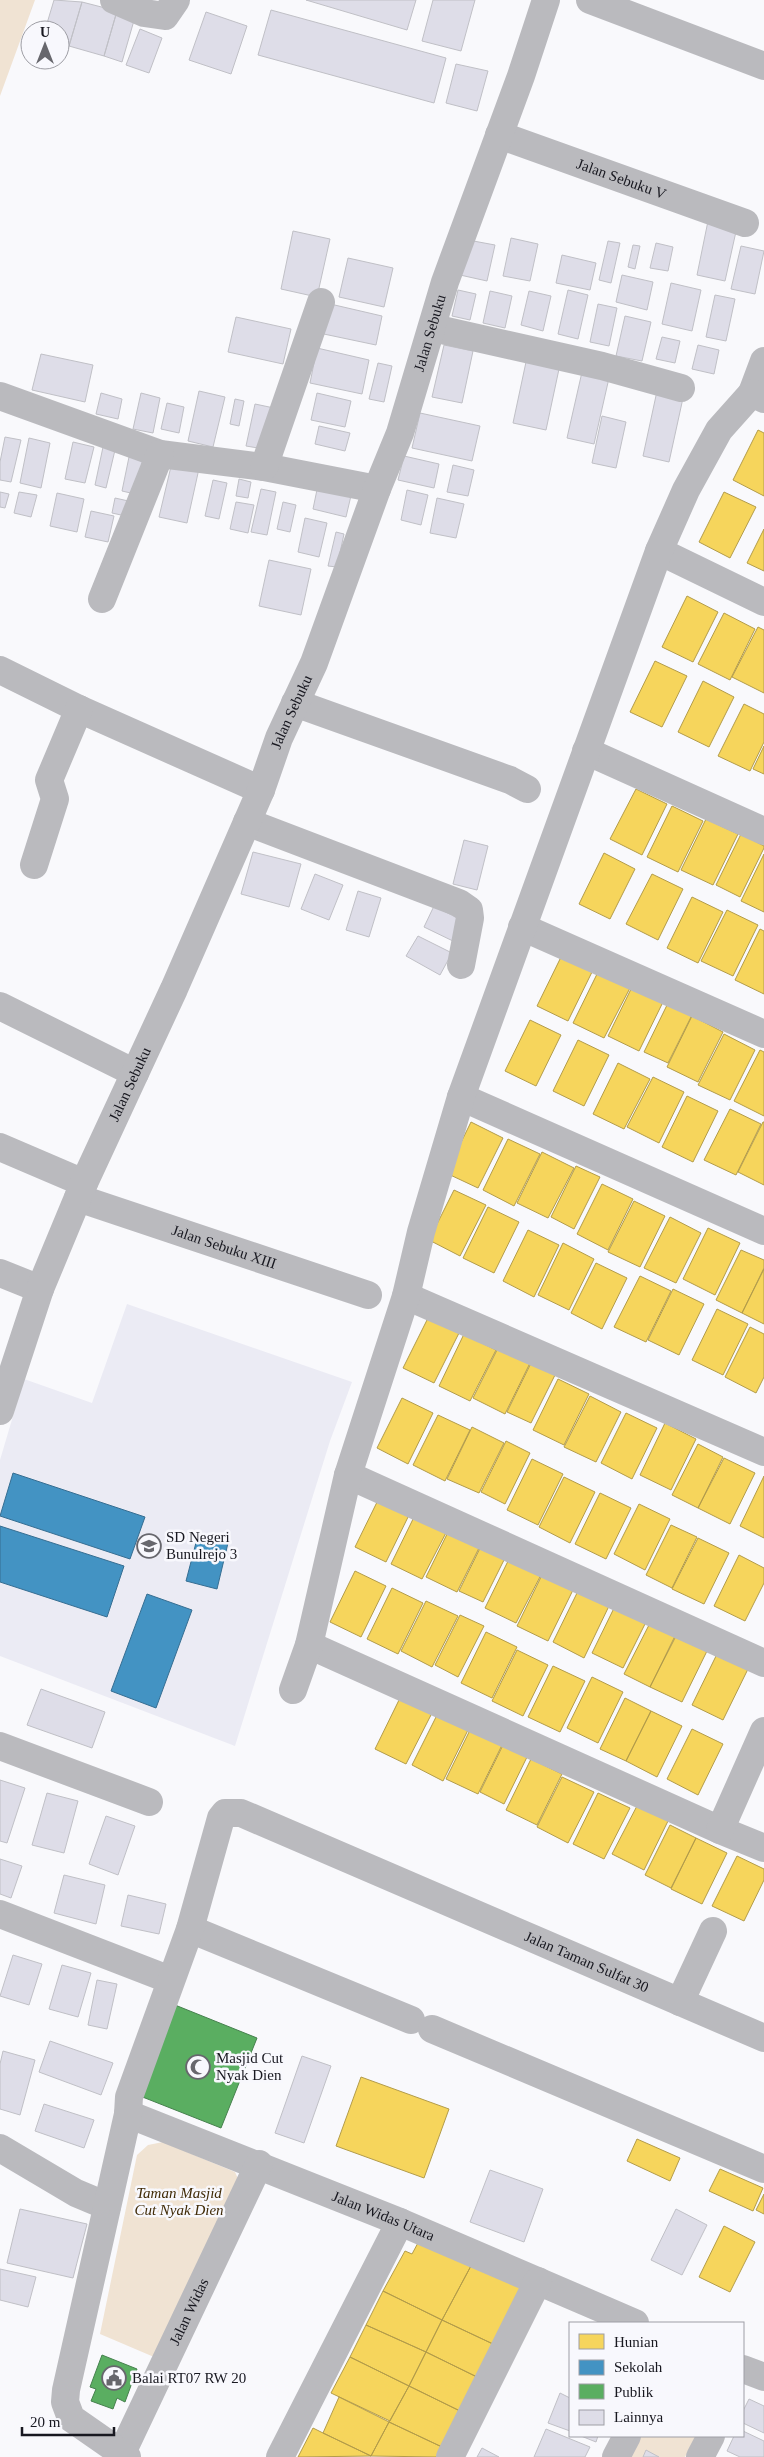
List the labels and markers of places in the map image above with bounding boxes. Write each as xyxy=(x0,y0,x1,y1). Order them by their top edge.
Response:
place label: SD Negeri Bunulrejo 3 xyxy=(166,1529,237,1562)
school or university icon: SD Negeri Bunulrejo 3 xyxy=(136,1533,162,1559)
place label: Masjid Cut Nyak Dien xyxy=(216,2050,284,2083)
mosque icon: Masjid Cut Nyak Dien xyxy=(185,2054,211,2080)
public building icon: Balai RT07 RW 20 xyxy=(101,2365,127,2391)
place label: Balai RT07 RW 20 xyxy=(132,2370,246,2386)

